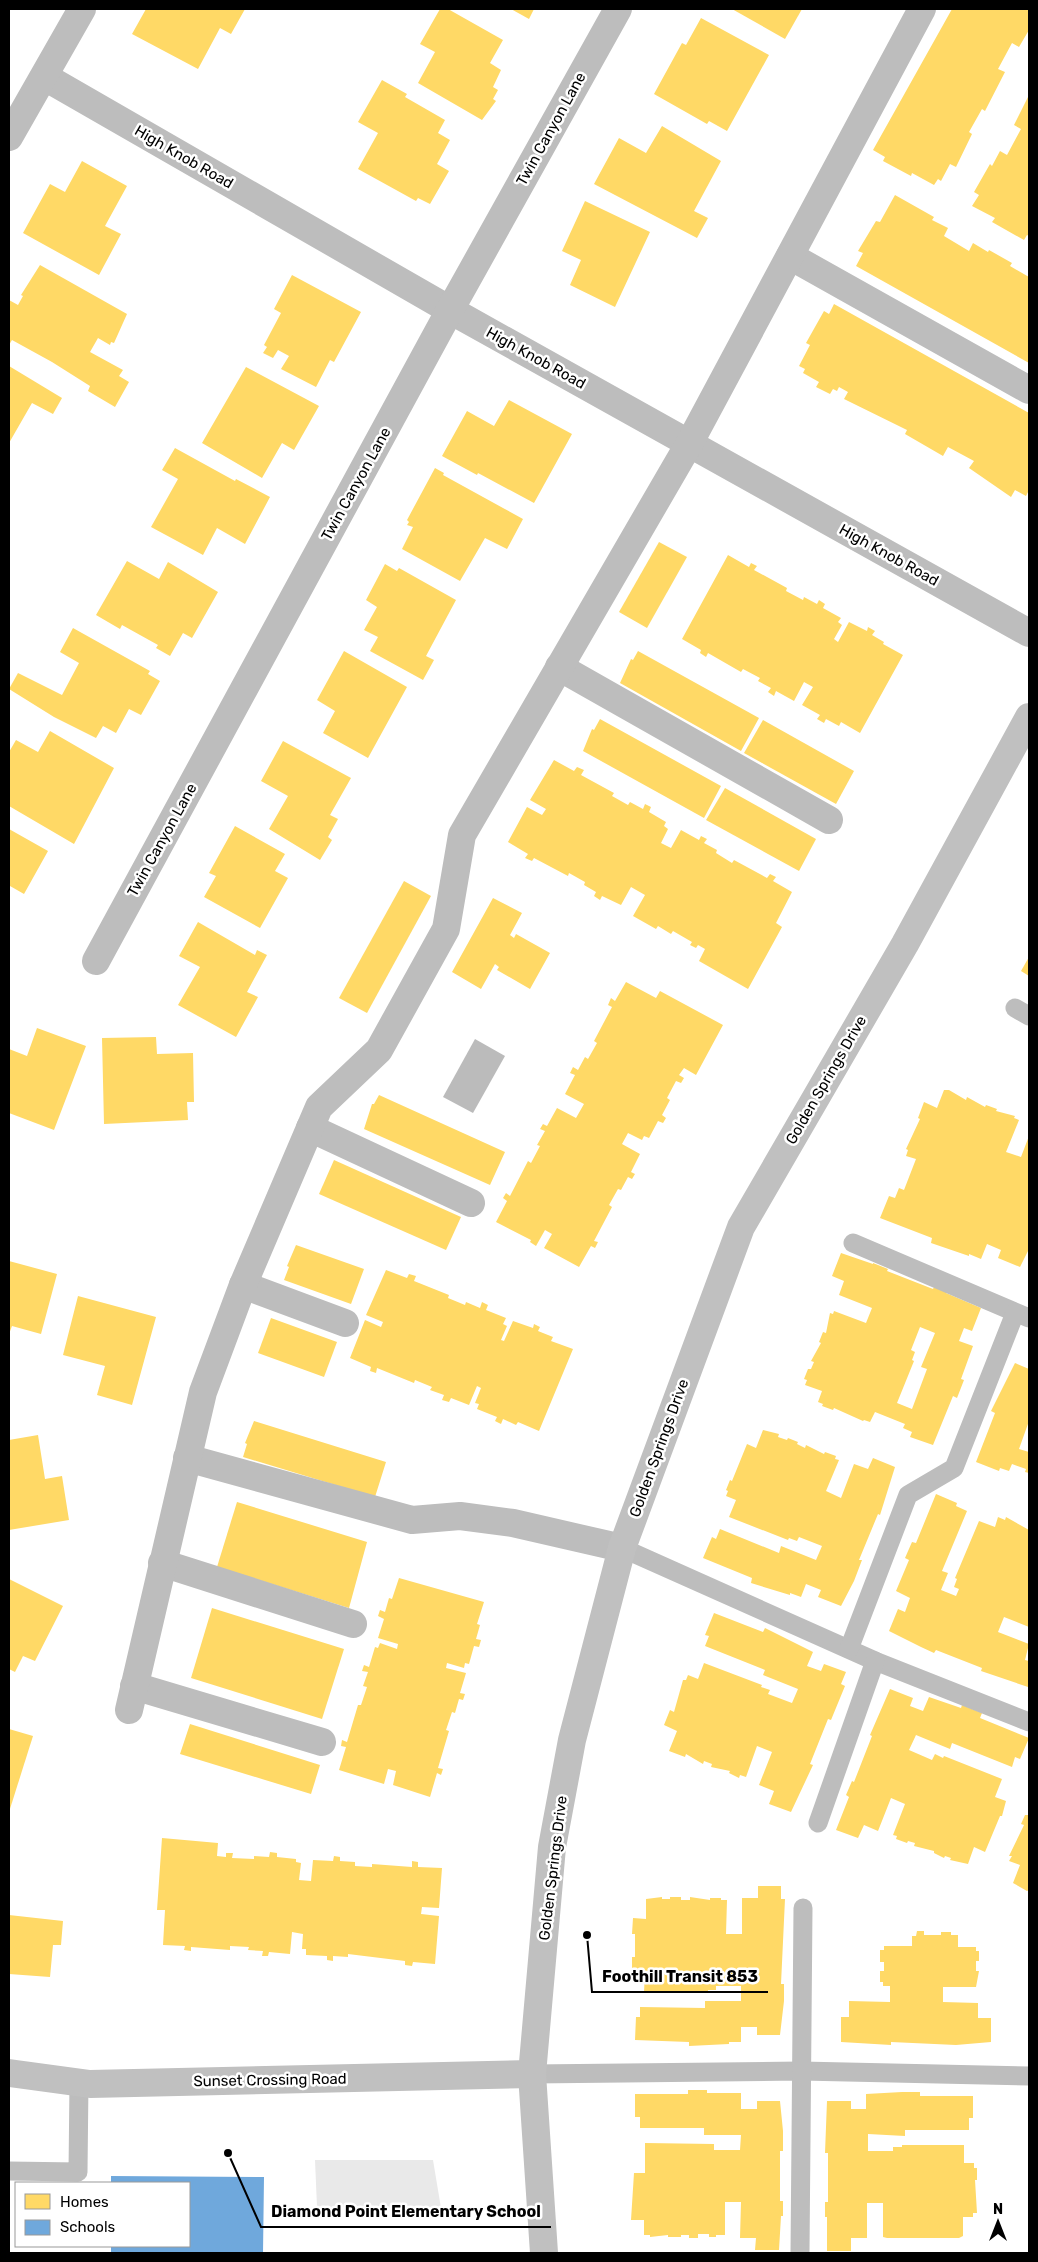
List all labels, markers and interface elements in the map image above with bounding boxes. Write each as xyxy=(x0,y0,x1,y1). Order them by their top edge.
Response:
street label: Twin Canyon Lane xyxy=(512,69,590,189)
street label: High Knob Road xyxy=(131,121,237,193)
street label: High Knob Road xyxy=(483,323,589,393)
street label: Twin Canyon Lane xyxy=(317,424,395,544)
street label: High Knob Road xyxy=(836,520,942,590)
street label: Twin Canyon Lane xyxy=(123,780,201,900)
street label: Golden Springs Drive xyxy=(782,1012,870,1148)
street label: Golden Springs Drive xyxy=(626,1376,692,1520)
street label: Golden Springs Drive xyxy=(535,1795,571,1941)
callout: Foothill Transit 853 xyxy=(592,1961,768,1992)
text: Foothill Transit 853 xyxy=(602,1967,758,1986)
street label: Sunset Crossing Road xyxy=(193,2070,347,2090)
legend xyxy=(15,2182,190,2247)
text: Homes xyxy=(60,2193,109,2211)
callout: Diamond Point Elementary School xyxy=(261,2196,551,2227)
north arrow xyxy=(973,2197,1023,2247)
text: N xyxy=(993,2201,1003,2218)
text: Diamond Point Elementary School xyxy=(271,2202,541,2221)
text: Schools xyxy=(60,2218,116,2236)

